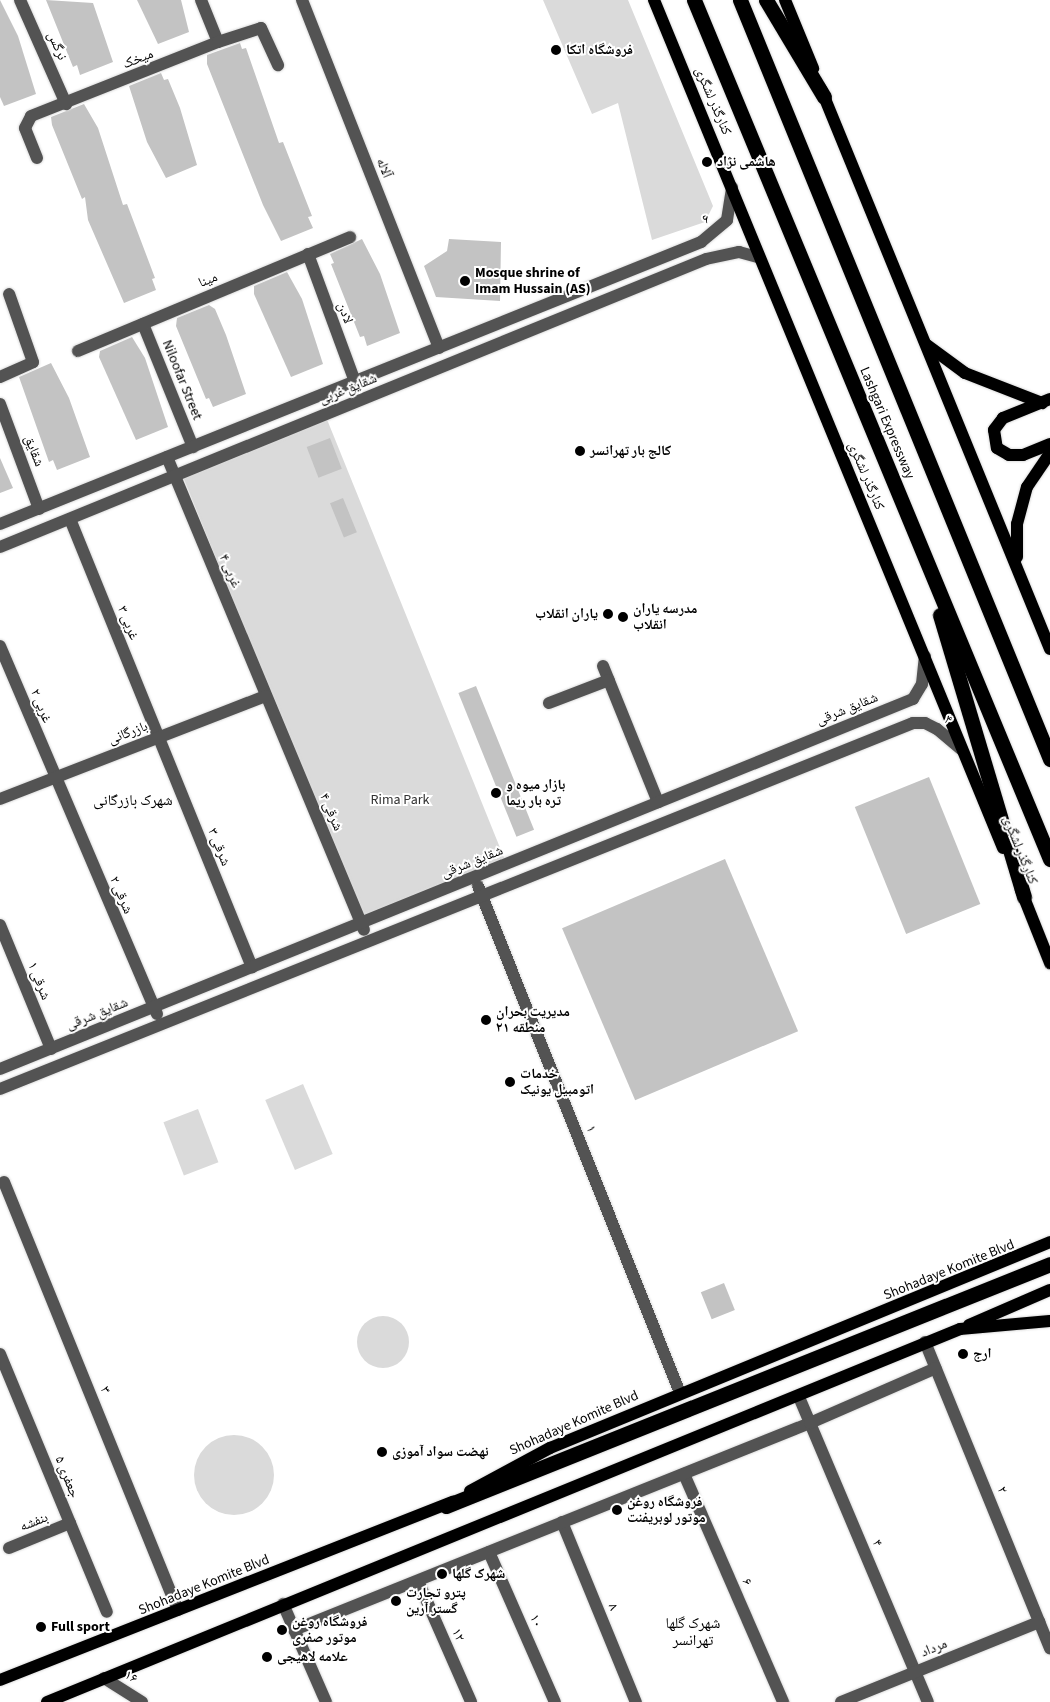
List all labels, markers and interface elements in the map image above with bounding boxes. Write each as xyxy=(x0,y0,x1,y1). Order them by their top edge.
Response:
street label: نرگس xyxy=(43,29,71,63)
place label: فروشگاه اتکا xyxy=(566,42,633,58)
marker: فروشگاه اتکا xyxy=(550,44,562,56)
street label: میخک xyxy=(120,45,156,73)
street label: کنارگذر لشگری xyxy=(691,64,735,138)
place label: هاشمی نژاد xyxy=(717,154,776,170)
street label: آلاله xyxy=(372,156,396,180)
marker: هاشمی نژاد xyxy=(701,156,713,168)
street label: ۶ xyxy=(698,211,714,227)
place label: Mosque shrine of Imam Hussain (AS) xyxy=(475,265,591,298)
street label: مینا xyxy=(196,269,220,291)
marker: Mosque shrine of Imam Hussain (AS) xyxy=(459,275,471,287)
street label: لادن xyxy=(333,300,357,326)
street label: Niloofar Street xyxy=(158,338,206,422)
street label: Lashgari Expressway xyxy=(856,364,918,482)
street label: شقایق غربی xyxy=(317,370,379,408)
street label: شقایق xyxy=(20,433,48,469)
street label: کنارگذر لشگری xyxy=(844,439,888,513)
place label: کالج بار تهرانسر xyxy=(590,443,671,459)
marker: کالج بار تهرانسر xyxy=(574,445,586,457)
street label: ۴ غربی xyxy=(215,551,245,591)
place label: مدرسه یاران انقلاب xyxy=(633,601,697,634)
street label: ۳ غربی xyxy=(114,603,142,643)
place label: یاران انقلاب xyxy=(535,606,598,622)
marker: یاران انقلاب xyxy=(602,608,614,620)
marker: مدرسه یاران انقلاب xyxy=(617,611,629,623)
street label: ۲ غربی xyxy=(27,686,55,726)
street label: شقایق شرقی xyxy=(814,689,880,729)
street label: ۴ xyxy=(941,711,955,729)
street label: بازرگانی xyxy=(106,718,150,748)
place label: بازار میوه و تره بار ریما xyxy=(506,777,565,810)
marker: بازار میوه و تره بار ریما xyxy=(490,787,502,799)
street label: ۴ شرقی xyxy=(316,791,346,833)
district label: شهرک بازرگانی xyxy=(93,792,173,810)
park label: Rima Park xyxy=(370,792,430,808)
street label: کنارگذر لشگری xyxy=(999,813,1041,887)
street label: ۳ شرقی xyxy=(204,826,234,868)
street label: شقایق شرقی xyxy=(439,842,505,882)
street label: ۲ شرقی xyxy=(106,874,136,916)
street label: ۱ شرقی xyxy=(24,960,54,1002)
street label: شقایق شرقی xyxy=(64,994,130,1034)
place label: مدیریت بحران منطقه ۲۱ xyxy=(496,1004,570,1036)
marker: مدیریت بحران منطقه ۲۱ xyxy=(480,1014,492,1026)
place label: خدمات اتومبیل یونیک xyxy=(520,1066,594,1098)
marker: خدمات اتومبیل یونیک xyxy=(504,1076,516,1088)
street label: ۱ xyxy=(582,1123,600,1135)
street label: Shohadaye Komite Blvd xyxy=(881,1236,1017,1304)
place label: ارج xyxy=(973,1346,991,1362)
marker: ارج xyxy=(957,1348,969,1360)
street label: ۳ xyxy=(96,1384,114,1396)
street label: Shohadaye Komite Blvd xyxy=(507,1387,641,1459)
place label: نهضت سواد آموزی xyxy=(392,1444,489,1460)
marker: نهضت سواد آموزی xyxy=(376,1446,388,1458)
street label: جعفری ۵ xyxy=(51,1454,83,1500)
street label: ۲ xyxy=(993,1484,1011,1496)
place label: فروشگاه روغن موتور لوبریفنت xyxy=(627,1494,706,1526)
marker: فروشگاه روغن موتور لوبریفنت xyxy=(611,1504,623,1516)
street label: بنفشه xyxy=(17,1509,51,1535)
street label: ۴ xyxy=(868,1537,886,1549)
street label: Shohadaye Komite Blvd xyxy=(136,1551,272,1619)
place label: شهرک گلها xyxy=(452,1566,505,1582)
marker: شهرک گلها xyxy=(436,1568,448,1580)
street label: ۶ xyxy=(738,1576,756,1588)
place label: پترو تجارت گستر آرین xyxy=(406,1585,466,1618)
marker: پترو تجارت گستر آرین xyxy=(390,1595,402,1607)
street label: ۸ xyxy=(604,1601,622,1613)
street label: ۱۰ xyxy=(526,1612,546,1630)
place label: فروشگاه روغن موتور صفری xyxy=(292,1614,367,1646)
district label: شهرک گلها تهرانسر xyxy=(666,1614,720,1649)
place label: Full sport xyxy=(51,1619,110,1635)
marker: Full sport xyxy=(35,1621,47,1633)
marker: فروشگاه روغن موتور صفری xyxy=(276,1624,288,1636)
street label: ۱۲ xyxy=(448,1626,468,1644)
street label: مرداد xyxy=(918,1635,950,1661)
place label: علامه لاهیجی xyxy=(277,1649,348,1665)
marker: علامه لاهیجی xyxy=(261,1651,273,1663)
street label: ۱۶ xyxy=(121,1667,141,1687)

